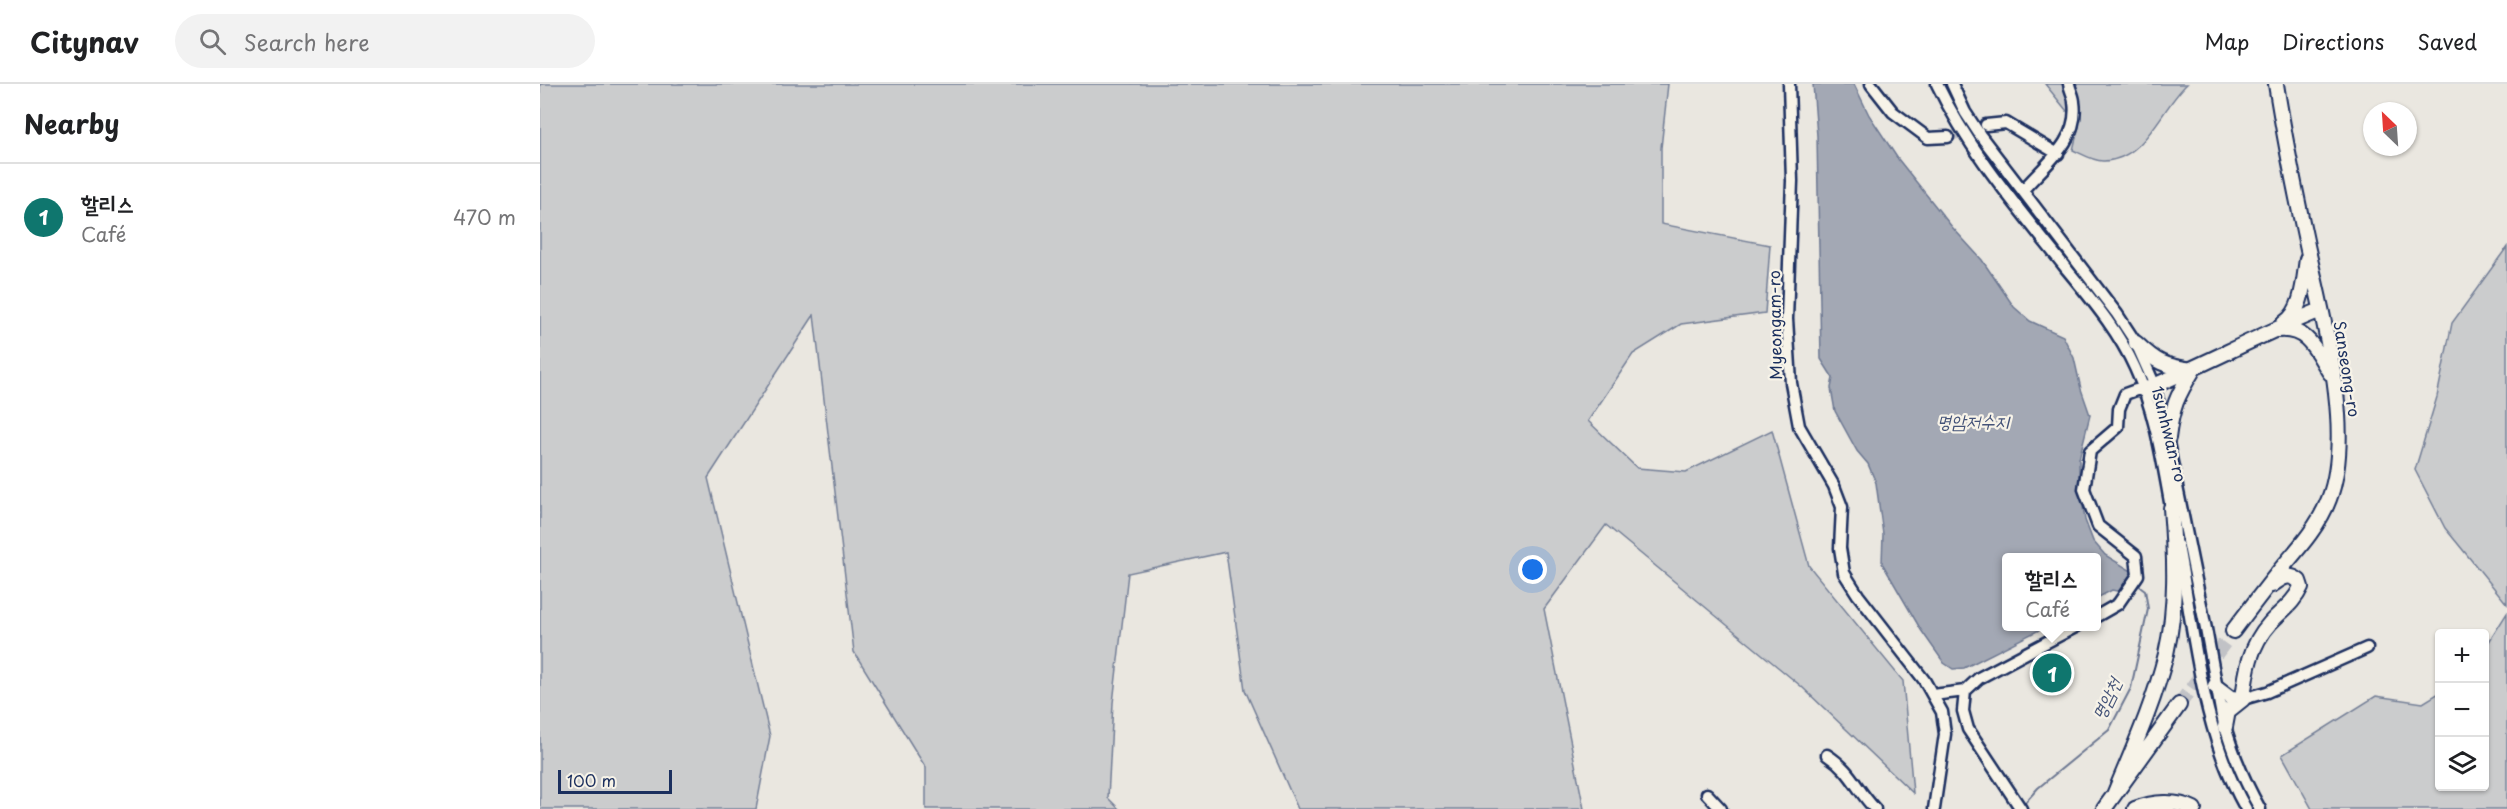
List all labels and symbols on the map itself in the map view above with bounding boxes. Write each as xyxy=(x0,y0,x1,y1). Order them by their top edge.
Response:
north arrow xyxy=(2363,102,2417,156)
street label: Myeongam-ro xyxy=(1761,270,1787,380)
street label: Sanseong-ro xyxy=(2329,319,2367,419)
street label: 1sunhwan-ro xyxy=(2146,383,2194,484)
water label: 명암저수지 xyxy=(1937,407,2012,434)
your location xyxy=(1518,555,1547,584)
pin: 1 xyxy=(2032,650,2072,696)
water label: 명암천 xyxy=(2084,672,2128,724)
scale bar xyxy=(558,767,672,794)

